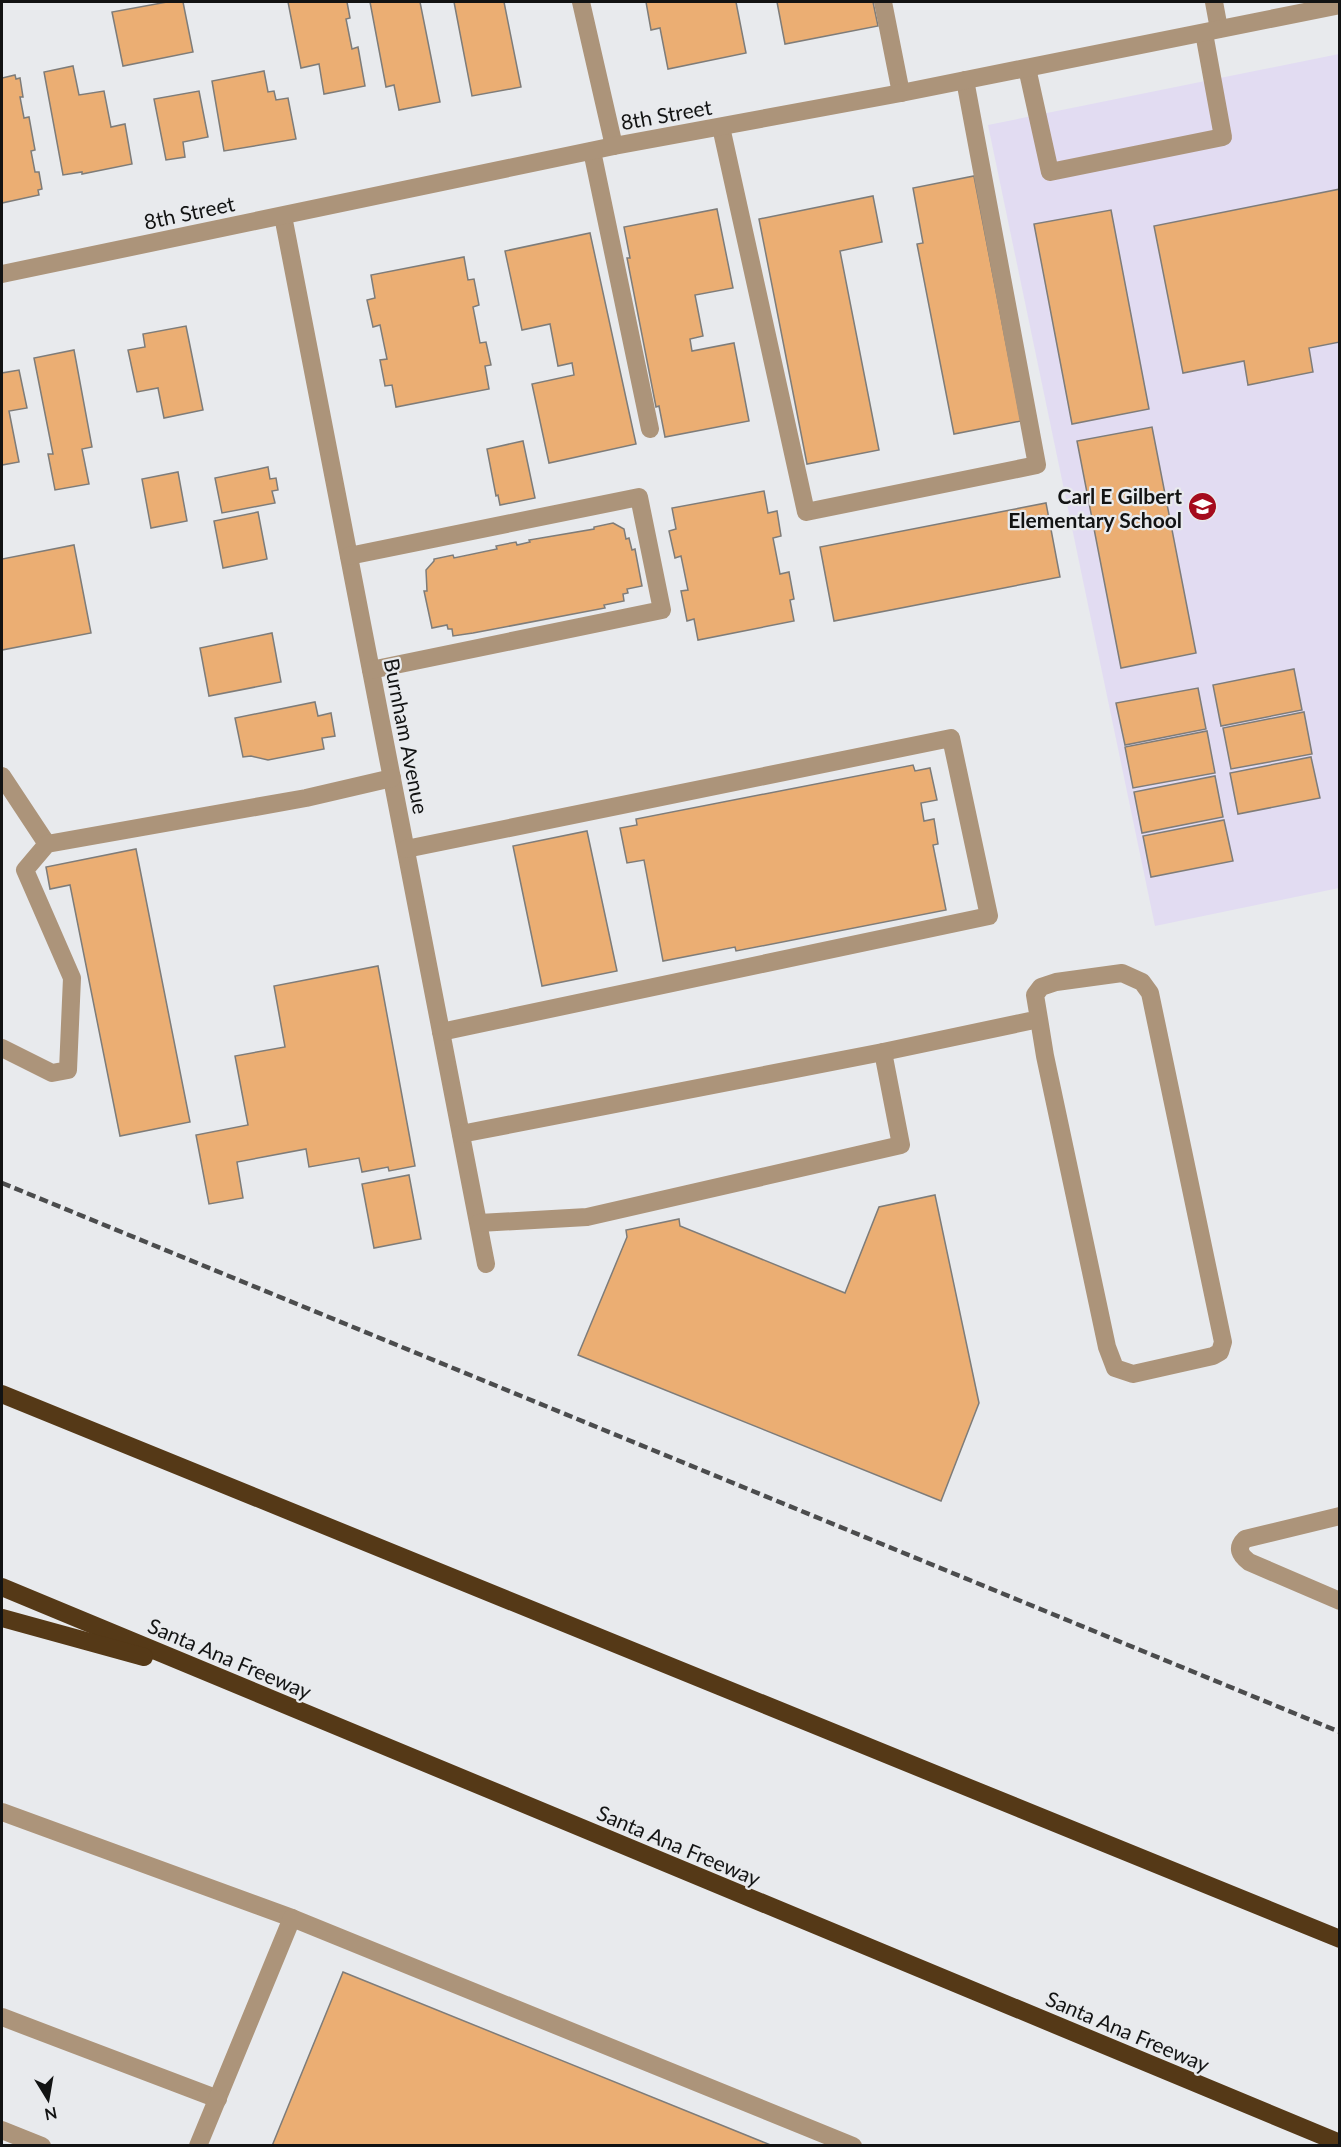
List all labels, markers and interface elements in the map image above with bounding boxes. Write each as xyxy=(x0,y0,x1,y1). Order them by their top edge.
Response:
street label: 8th Street xyxy=(618,94,714,134)
street label: 8th Street xyxy=(141,190,237,234)
place label: Carl E Gilbert Elementary School xyxy=(1008,483,1182,532)
school or university icon: Carl E Gilbert Elementary School xyxy=(1187,491,1219,523)
street label: Burnham Avenue xyxy=(380,656,434,816)
street label: Santa Ana Freeway xyxy=(144,1612,316,1704)
street label: Santa Ana Freeway xyxy=(593,1799,765,1891)
street label: Santa Ana Freeway xyxy=(1042,1985,1214,2077)
north arrow xyxy=(18,2069,78,2129)
text: N xyxy=(43,2104,59,2125)

